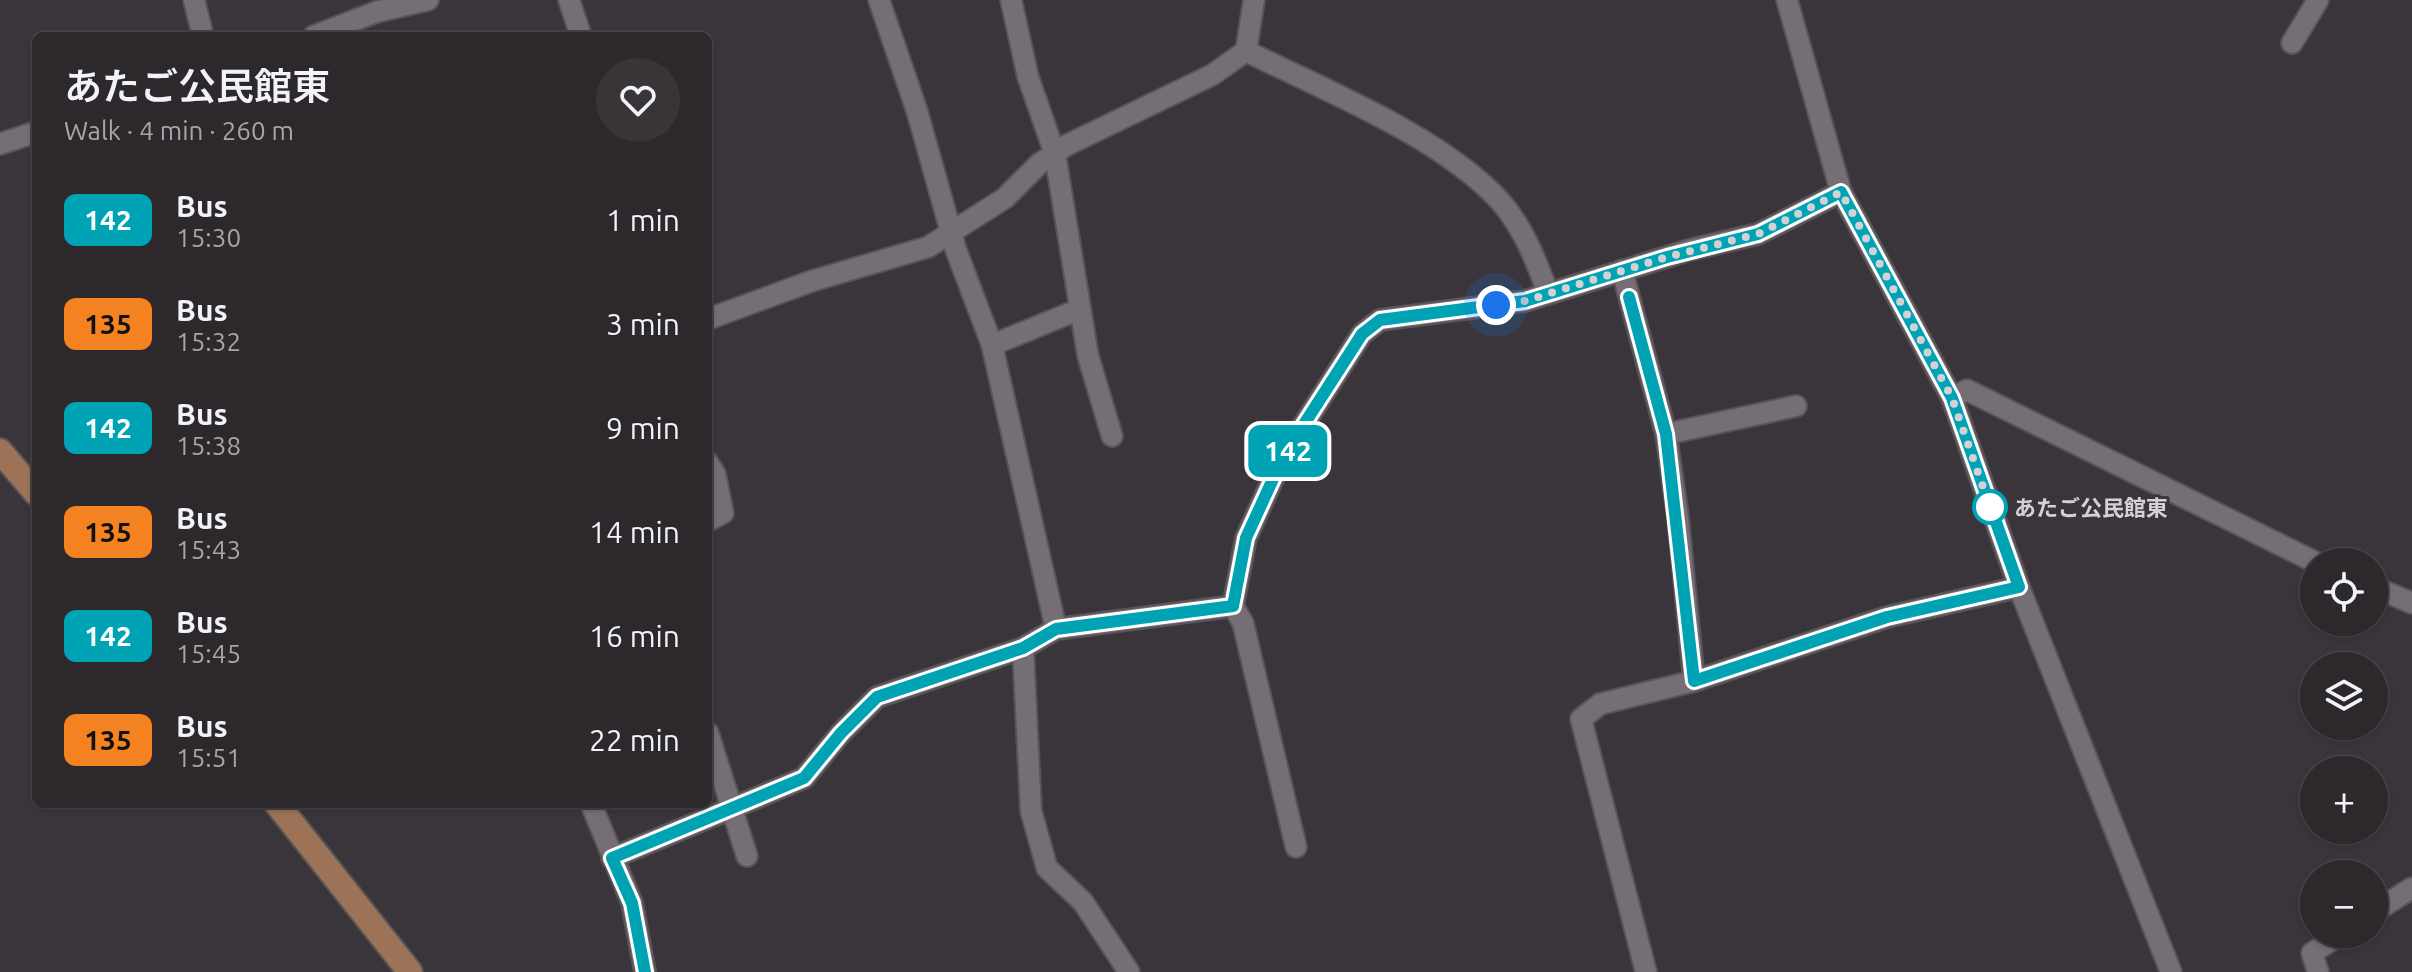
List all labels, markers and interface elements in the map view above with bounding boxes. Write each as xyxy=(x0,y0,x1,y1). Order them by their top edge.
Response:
button: heart xyxy=(596,58,680,142)
text: あたご公民館東 xyxy=(64,65,330,107)
text: Walk · 4 min · 260 m xyxy=(64,116,294,145)
text: Bus xyxy=(176,189,228,223)
text: 1 min xyxy=(606,203,680,237)
text: 142 xyxy=(84,204,132,235)
text: 15:30 xyxy=(176,223,241,252)
your location xyxy=(1476,285,1516,325)
text: Bus xyxy=(176,293,228,327)
text: 3 min xyxy=(606,307,680,341)
text: 135 xyxy=(84,308,132,339)
text: 15:32 xyxy=(176,327,241,356)
text: Bus xyxy=(176,397,228,431)
text: 9 min xyxy=(606,411,680,445)
text: 142 xyxy=(84,412,132,443)
line badge: 142 xyxy=(1242,425,1334,477)
text: 15:38 xyxy=(176,431,241,460)
text: 142 xyxy=(1264,435,1312,466)
marker: あたご公民館東 xyxy=(1973,490,2007,524)
place label: あたご公民館東 xyxy=(2014,495,2168,520)
text: Bus xyxy=(176,501,228,535)
text: 14 min xyxy=(589,515,680,549)
text: 135 xyxy=(84,516,132,547)
text: 15:43 xyxy=(176,535,241,564)
map controls xyxy=(2300,548,2388,948)
button: locate xyxy=(2300,548,2388,636)
text: Bus xyxy=(176,605,228,639)
text: 16 min xyxy=(589,619,680,653)
text: 142 xyxy=(84,620,132,651)
text: 15:45 xyxy=(176,639,241,668)
button: layers xyxy=(2300,652,2388,740)
text: Bus xyxy=(176,709,228,743)
text: 22 min xyxy=(589,723,680,757)
text: 135 xyxy=(84,724,132,755)
text: 15:51 xyxy=(176,743,241,772)
button: + xyxy=(2300,756,2388,844)
button: − xyxy=(2300,860,2388,948)

